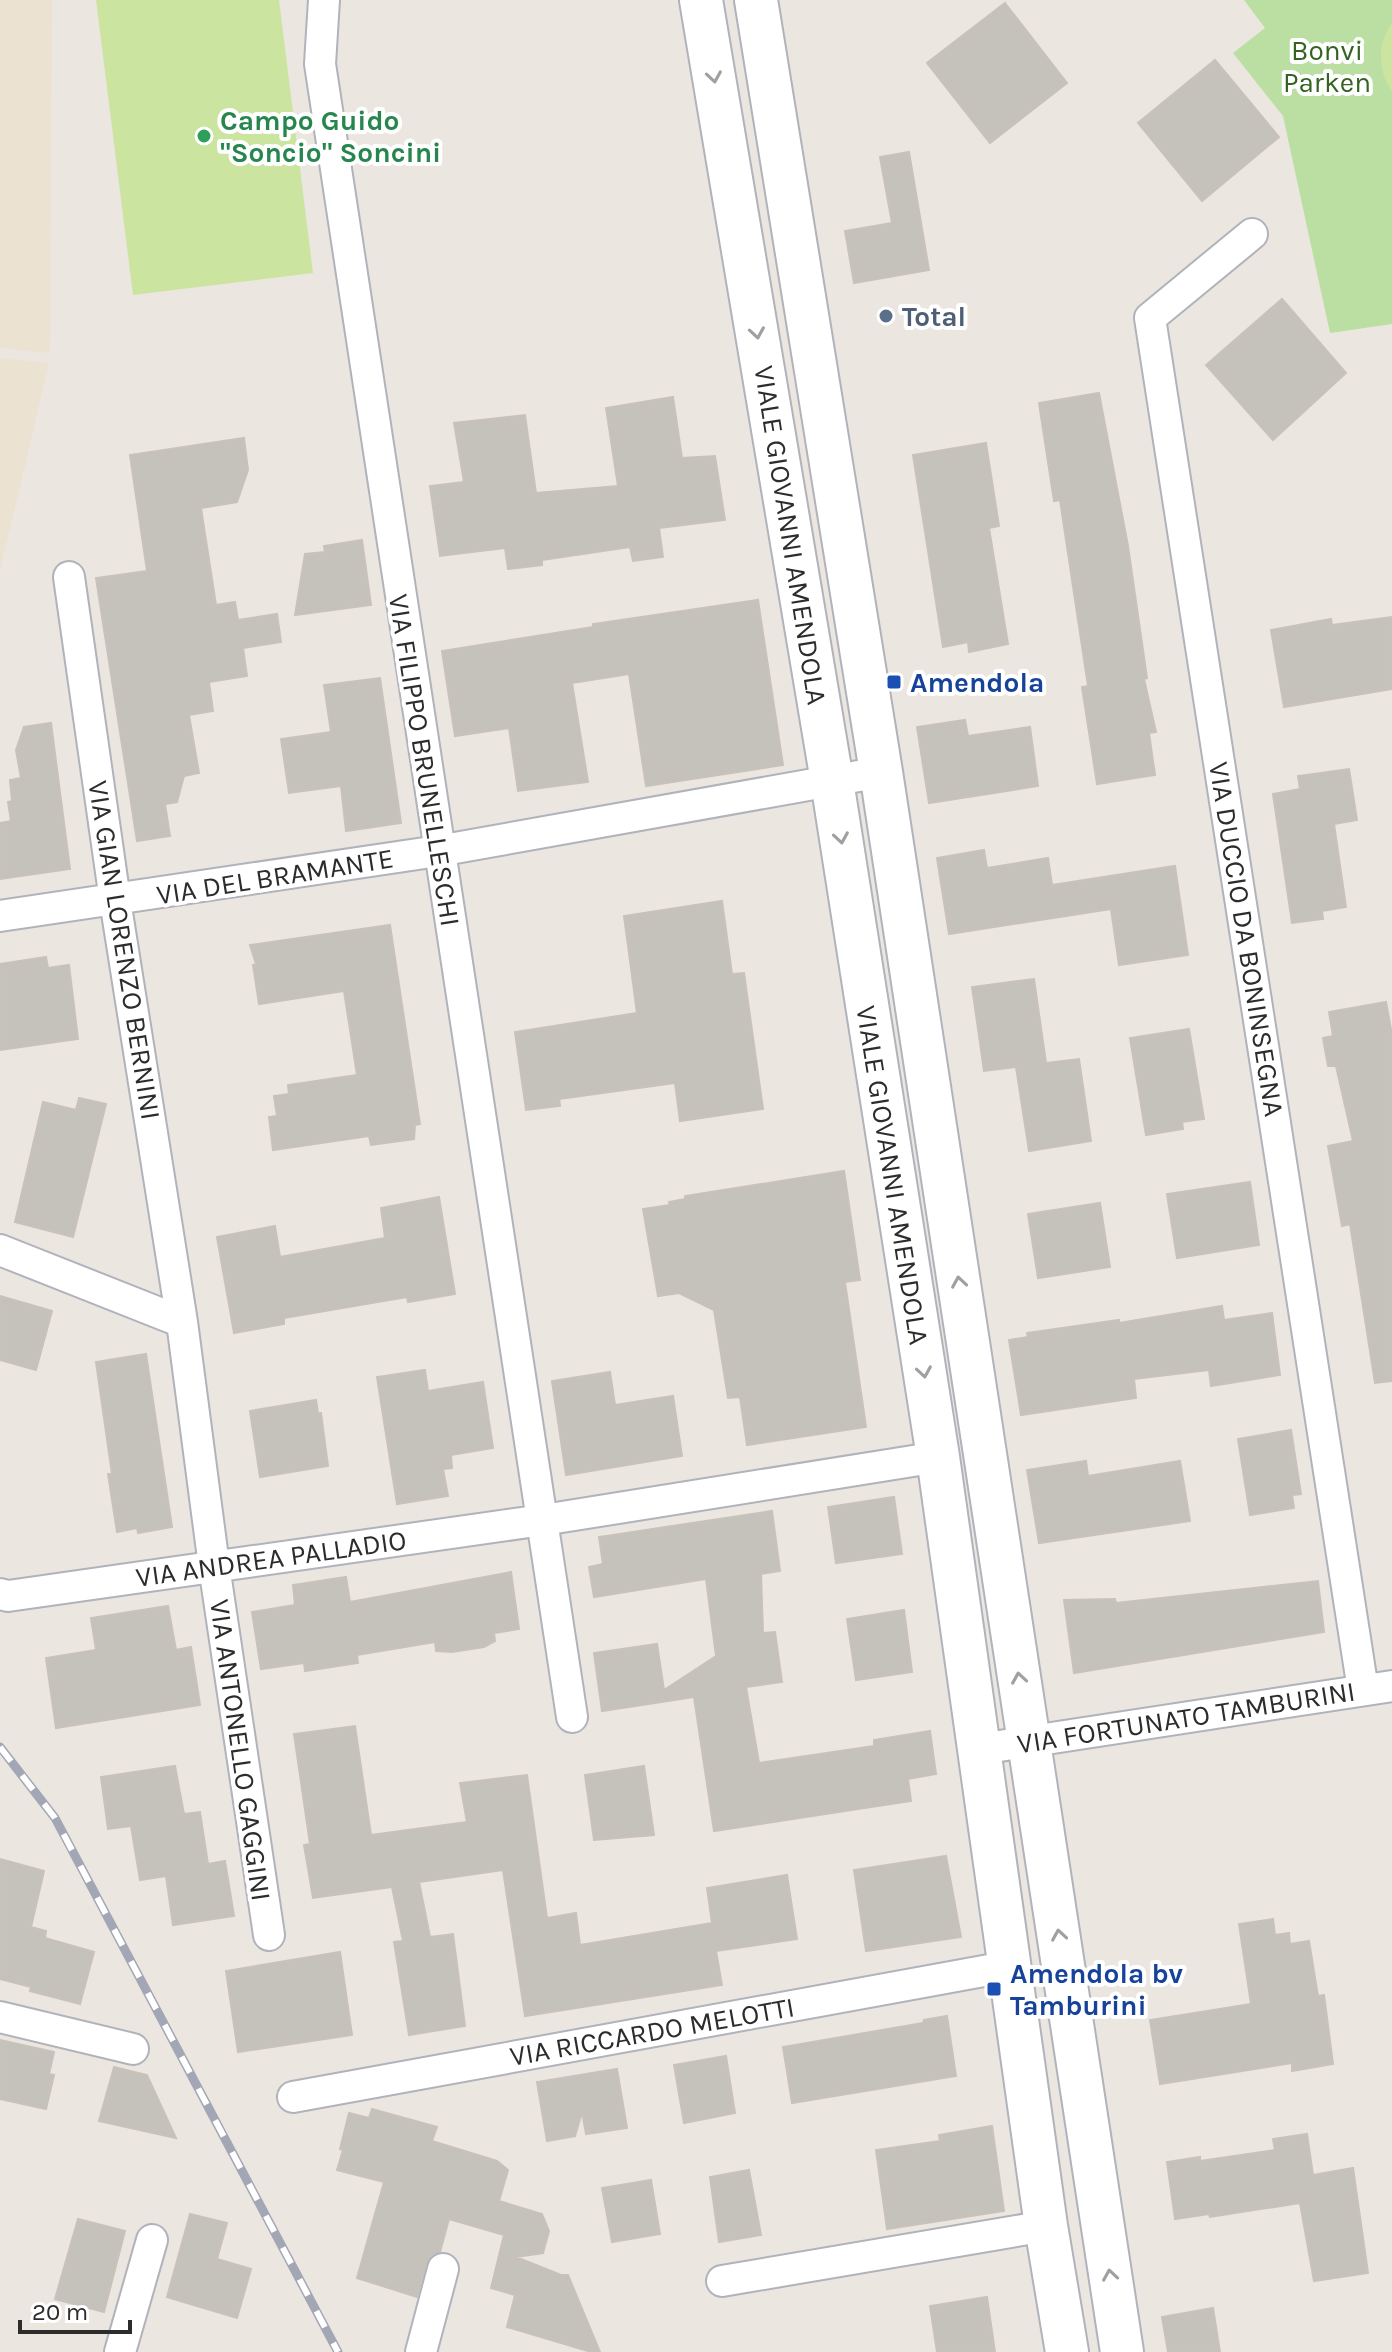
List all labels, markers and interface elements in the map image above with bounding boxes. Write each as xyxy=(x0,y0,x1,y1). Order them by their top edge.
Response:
park label: Bonvi Parken xyxy=(1283,34,1371,99)
one-way arrow xyxy=(705,70,722,84)
place label: Campo Guido "Soncio" Soncini xyxy=(220,104,441,169)
marker: Campo Guido "Soncio" Soncini xyxy=(195,127,213,145)
place label: Total xyxy=(902,300,966,333)
marker: Total xyxy=(877,307,895,325)
one-way arrow xyxy=(748,327,765,340)
street label: VIALE GIOVANNI AMENDOLA xyxy=(747,363,834,707)
street label: VIA FILIPPO BRUNELLESCHI xyxy=(382,592,467,928)
place label: Amendola xyxy=(910,666,1044,699)
marker: Amendola xyxy=(885,673,903,691)
street label: VIA DUCCIO DA BONINSEGNA xyxy=(1202,759,1291,1119)
street label: VIA GIAN LORENZO BERNINI xyxy=(81,778,168,1122)
one-way arrow xyxy=(831,832,848,845)
street label: VIA DEL BRAMANTE xyxy=(154,841,396,912)
street label: VIALE GIOVANNI AMENDOLA xyxy=(849,1003,936,1347)
one-way arrow xyxy=(951,1276,968,1289)
one-way arrow xyxy=(915,1365,932,1379)
street label: VIA ANDREA PALLADIO xyxy=(134,1523,408,1594)
street label: VIA ANTONELLO GAGGINI xyxy=(203,1597,278,1903)
one-way arrow xyxy=(1012,1671,1029,1685)
street label: VIA FORTUNATO TAMBURINI xyxy=(1015,1674,1357,1761)
one-way arrow xyxy=(1051,1928,1068,1942)
place label: Amendola bv Tamburini xyxy=(1010,1957,1184,2022)
marker: Amendola bv Tamburini xyxy=(985,1980,1003,1998)
street label: VIA RICCARDO MELOTTI xyxy=(507,1990,797,2073)
one-way arrow xyxy=(1103,2268,1120,2282)
scale bar xyxy=(20,2284,130,2334)
text: 20 m xyxy=(32,2298,88,2326)

